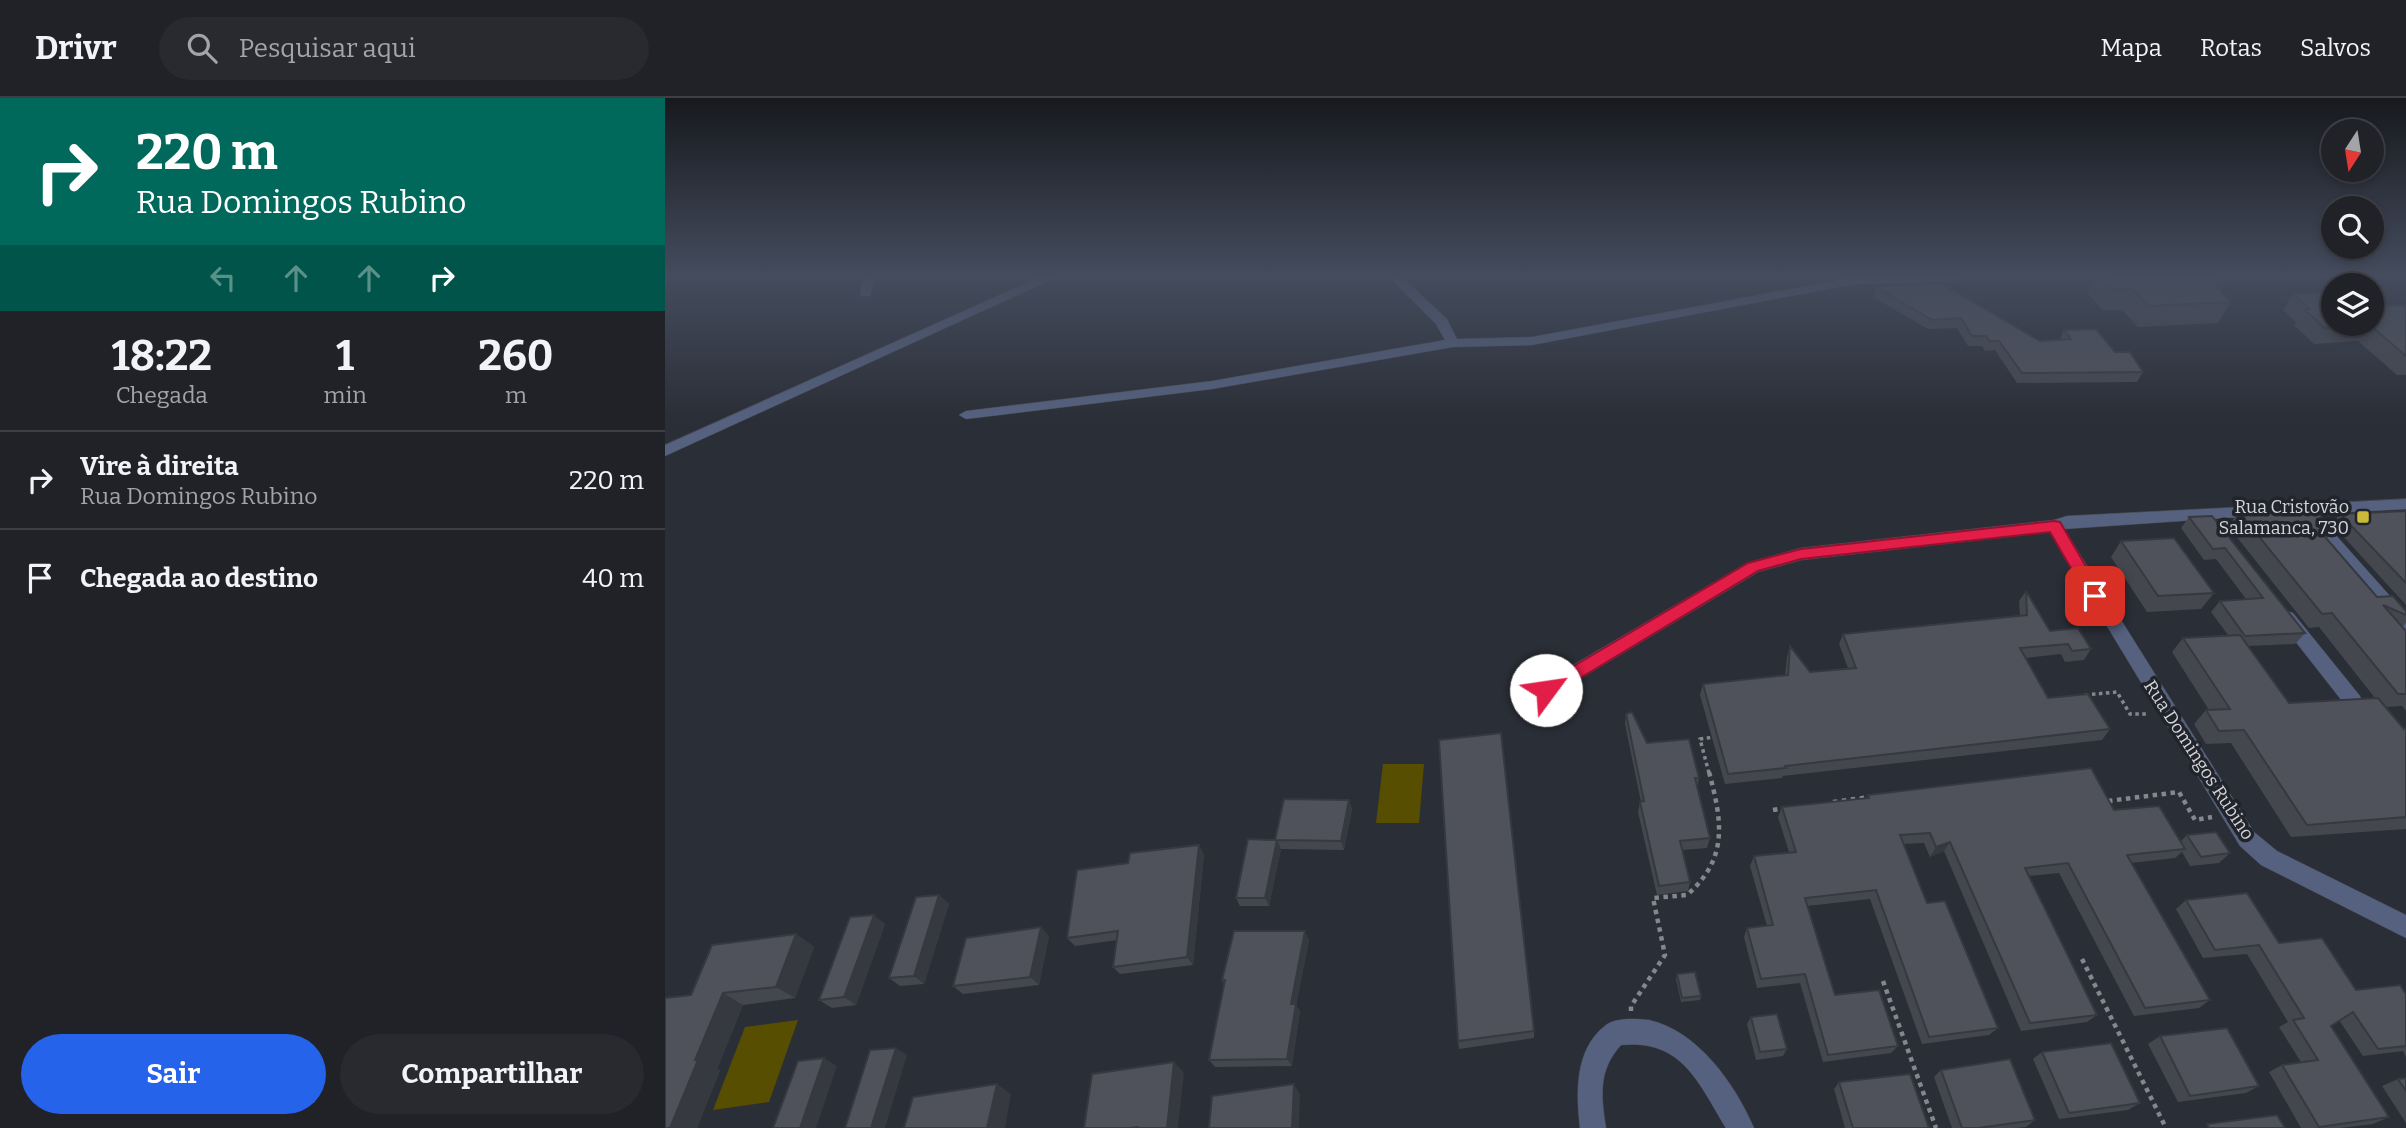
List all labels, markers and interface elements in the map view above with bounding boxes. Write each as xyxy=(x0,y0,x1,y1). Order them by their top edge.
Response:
search box xyxy=(159,17,649,80)
text: Drivr xyxy=(35,28,117,68)
icon: search xyxy=(183,29,221,67)
text: Pesquisar aqui xyxy=(239,33,416,64)
text: Mapa xyxy=(2100,34,2162,62)
text: Rotas xyxy=(2200,34,2262,62)
text: Salvos xyxy=(2300,34,2371,62)
north arrow xyxy=(2321,119,2383,182)
map controls xyxy=(2321,119,2384,336)
text: 220 m xyxy=(136,123,278,182)
icon: right xyxy=(21,126,112,217)
text: Rua Domingos Rubino xyxy=(136,183,466,221)
button: search xyxy=(2321,196,2384,259)
icon: left xyxy=(204,259,242,297)
icon: ahead xyxy=(277,259,315,297)
icon: ahead xyxy=(350,259,388,297)
icon: right xyxy=(423,259,461,297)
button: layers xyxy=(2321,273,2384,336)
text: 18:22 xyxy=(111,331,212,381)
text: 1 xyxy=(336,331,354,381)
text: 260 xyxy=(478,331,553,381)
text: Chegada xyxy=(116,381,208,409)
text: min xyxy=(323,381,367,409)
text: m xyxy=(505,381,527,409)
text: Vire à direita xyxy=(80,451,239,482)
icon: right xyxy=(21,461,59,499)
text: 220 m xyxy=(569,465,644,496)
text: Rua Domingos Rubino xyxy=(80,482,317,510)
place label: Rua Cristovão Salamanca, 730 xyxy=(2219,496,2349,539)
marker: Rua Cristovão Salamanca, 730 xyxy=(2355,509,2371,525)
icon: arrive xyxy=(21,559,59,597)
text: Chegada ao destino xyxy=(80,563,318,594)
text: 40 m xyxy=(582,563,644,594)
pin xyxy=(2065,566,2125,626)
icon: arrive xyxy=(2076,577,2114,615)
position arrow xyxy=(1509,653,1583,727)
street label: Rua Domingos Rubino xyxy=(2139,676,2259,844)
button: Sair xyxy=(21,1034,326,1114)
button: Compartilhar xyxy=(340,1034,644,1114)

